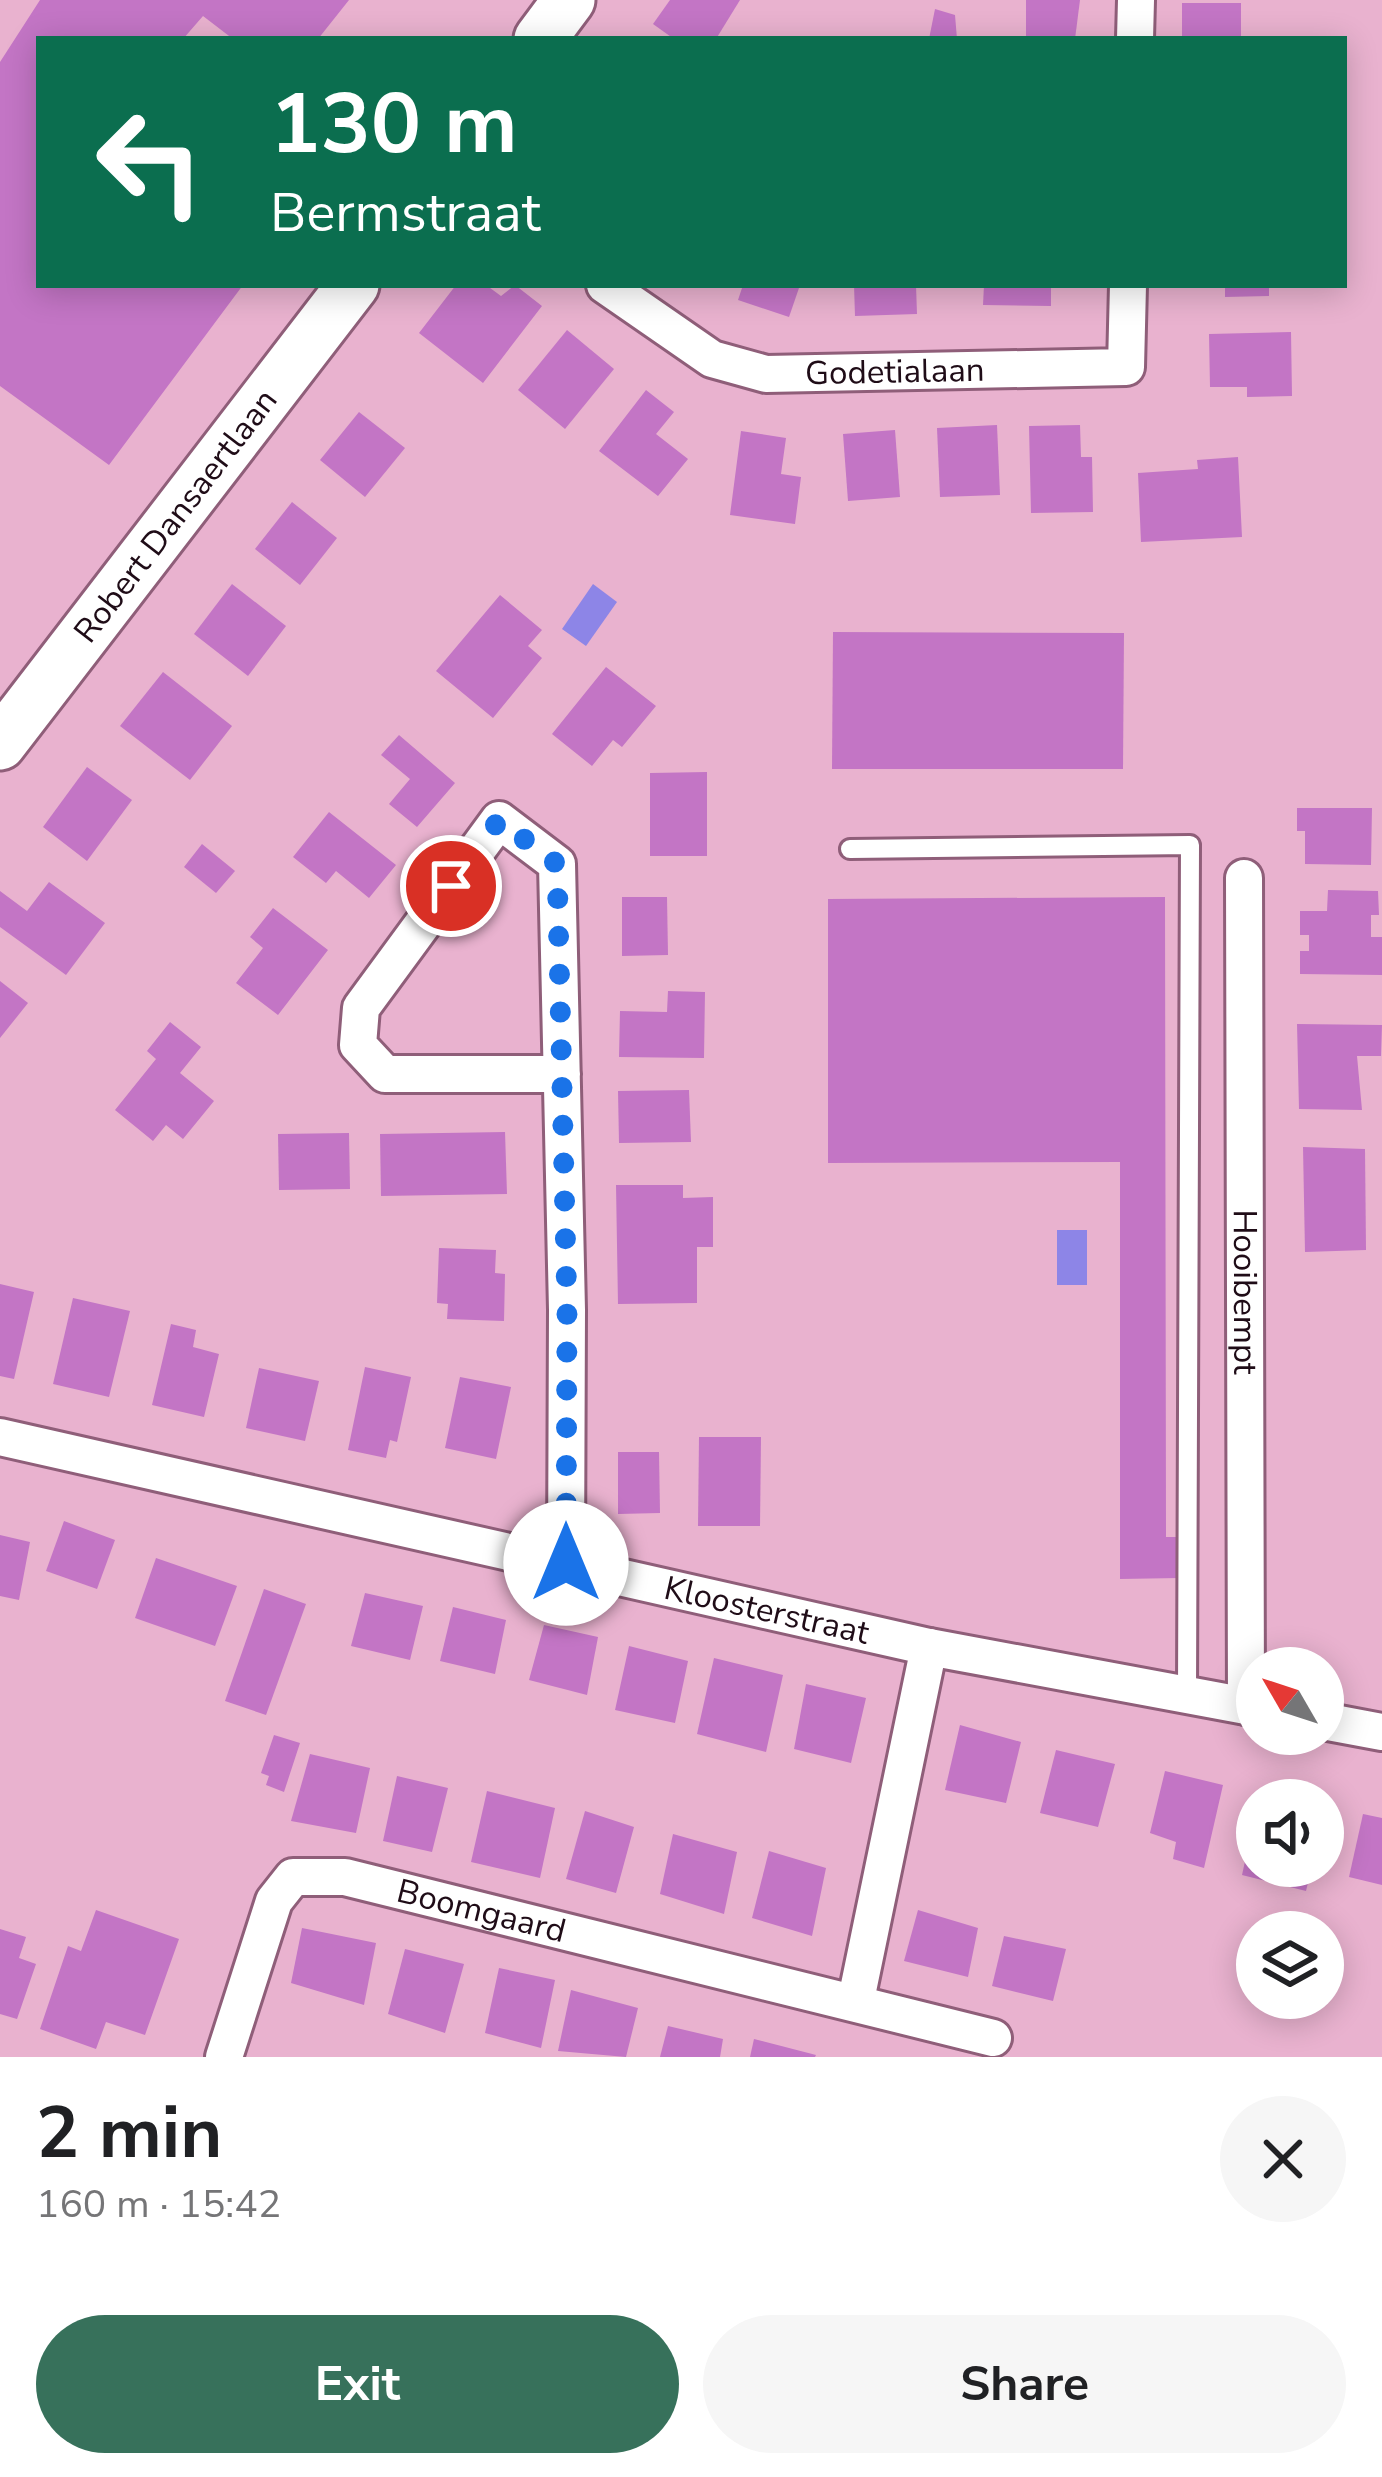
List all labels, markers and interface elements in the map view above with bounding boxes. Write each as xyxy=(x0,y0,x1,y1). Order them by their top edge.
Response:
text: 130 m xyxy=(270,67,518,182)
icon: left xyxy=(72,84,228,240)
text: Bermstraat xyxy=(270,176,541,250)
street label: Godetialaan xyxy=(805,347,985,396)
street label: Robert Dansaertlaan xyxy=(64,379,288,652)
pin xyxy=(400,835,502,937)
icon: arrive xyxy=(418,853,484,919)
street label: Hooibempt xyxy=(1222,1209,1268,1375)
position arrow xyxy=(503,1500,629,1626)
street label: Kloosterstraat xyxy=(660,1565,874,1655)
north arrow xyxy=(1236,1647,1344,1755)
map controls xyxy=(1236,1647,1344,2019)
button: sound xyxy=(1236,1779,1344,1887)
street label: Boomgaard xyxy=(392,1868,571,1954)
button: layers xyxy=(1236,1911,1344,2019)
text: 2 min xyxy=(36,2084,222,2182)
button: close xyxy=(1220,2096,1346,2222)
text: 160 m · 15:42 xyxy=(36,2178,281,2231)
button: Exit xyxy=(36,2315,679,2453)
button: Share xyxy=(703,2315,1346,2453)

